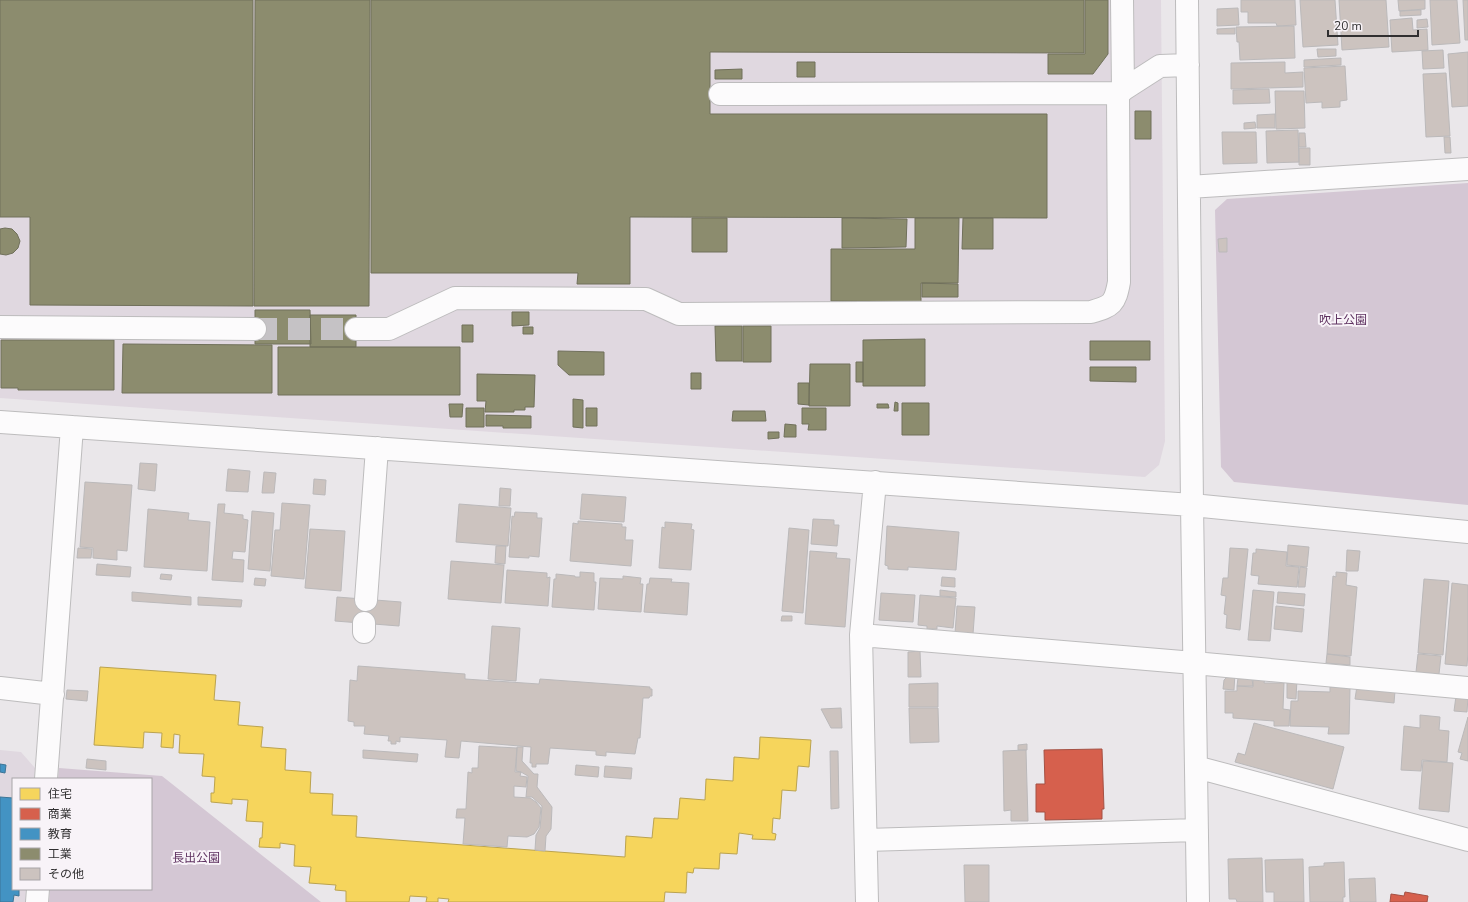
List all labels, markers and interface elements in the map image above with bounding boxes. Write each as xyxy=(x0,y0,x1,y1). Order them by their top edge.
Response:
scale bar xyxy=(1328,12,1418,38)
text: 20 m xyxy=(1334,18,1362,34)
park label: 吹上公園 xyxy=(1319,312,1367,328)
legend xyxy=(12,778,152,890)
text: 住宅 xyxy=(48,786,72,802)
text: 商業 xyxy=(48,806,72,822)
text: 教育 xyxy=(48,826,72,842)
text: 工業 xyxy=(48,846,72,862)
park label: 長出公園 xyxy=(172,850,220,866)
text: その他 xyxy=(48,866,84,882)

